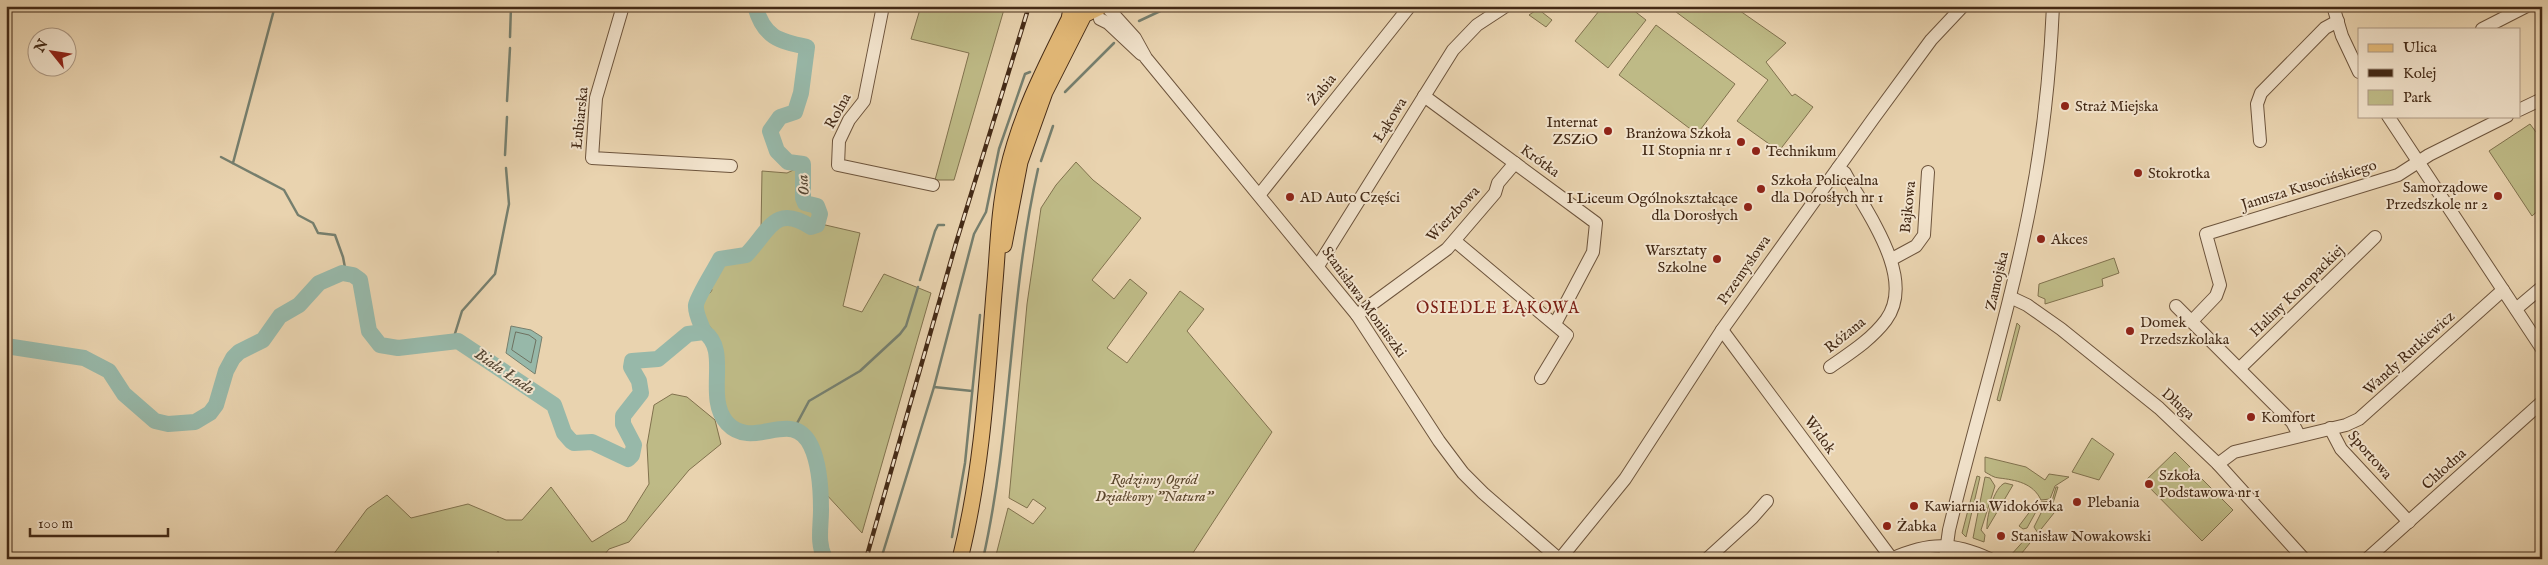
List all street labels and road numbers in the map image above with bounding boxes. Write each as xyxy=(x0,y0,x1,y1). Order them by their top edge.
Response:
street label: Żabia xyxy=(1303,70,1341,110)
street label: Łubiarska xyxy=(567,86,593,150)
street label: Rolna xyxy=(820,89,856,132)
street label: Łąkowa xyxy=(1369,94,1411,146)
street label: Krótka xyxy=(1517,140,1564,182)
street label: Janusza Kusocińskiego xyxy=(2237,155,2379,215)
street label: Bajkowa xyxy=(1896,180,1920,234)
street label: Wierzbowa xyxy=(1422,182,1484,246)
street label: Przemysłowa xyxy=(1713,231,1775,308)
street label: Haliny Konopackiej xyxy=(2246,241,2348,341)
street label: Stanisława Moniuszki xyxy=(1317,243,1411,361)
street label: Zamojska xyxy=(1981,249,2013,312)
street label: Wandy Rutkiewicz xyxy=(2359,307,2459,399)
street label: Różana xyxy=(1821,312,1870,357)
street label: Długa xyxy=(2157,384,2199,424)
street label: Widok xyxy=(1800,412,1841,458)
street label: Sportowa xyxy=(2344,427,2397,484)
street label: Chłodna xyxy=(2418,444,2471,494)

